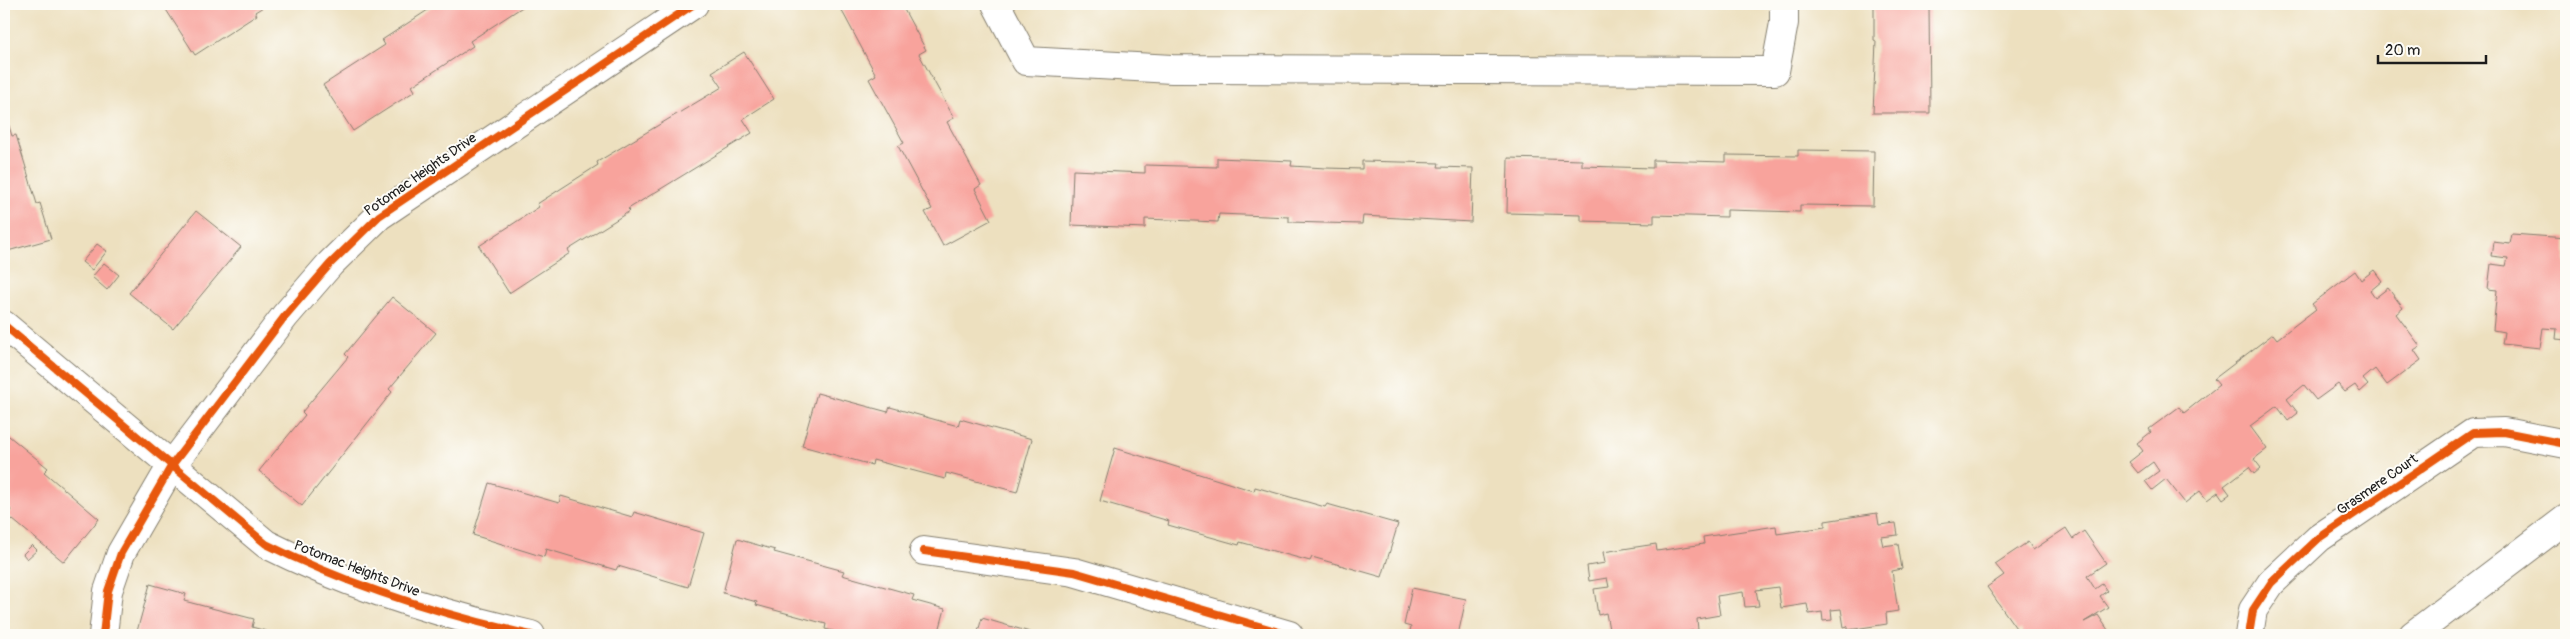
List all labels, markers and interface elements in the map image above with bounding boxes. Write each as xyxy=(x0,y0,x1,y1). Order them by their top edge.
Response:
scale bar xyxy=(2378,32,2485,64)
text: 20 m xyxy=(2385,41,2420,60)
street label: Potomac Heights Drive xyxy=(361,129,480,220)
street label: Grasmere Court xyxy=(2334,450,2421,519)
street label: Potomac Heights Drive xyxy=(292,537,422,600)

